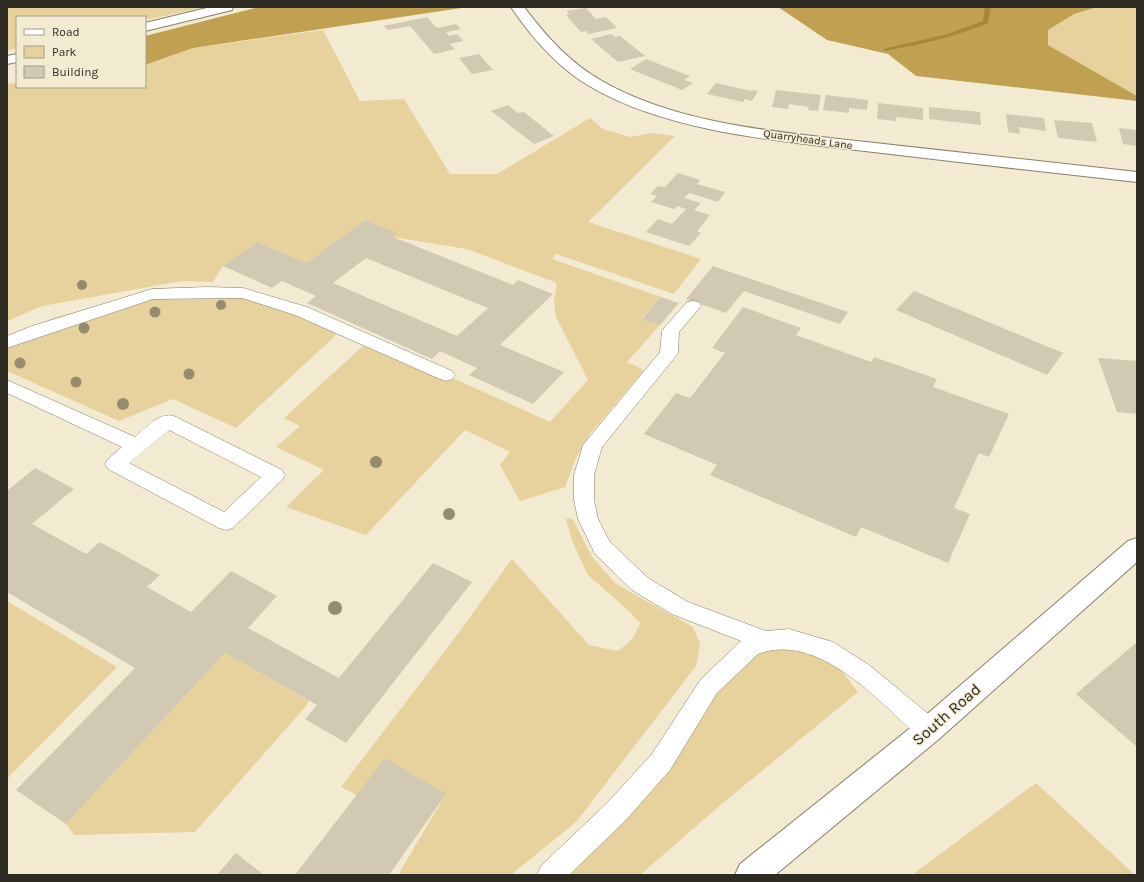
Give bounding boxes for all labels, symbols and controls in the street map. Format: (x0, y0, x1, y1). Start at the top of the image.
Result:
legend (16, 16, 146, 88)
text: Road (52, 25, 80, 39)
text: Park (52, 45, 77, 59)
text: Building (52, 65, 99, 79)
street label: Quarryheads Lane (763, 127, 854, 152)
street label: South Road (908, 680, 984, 749)

